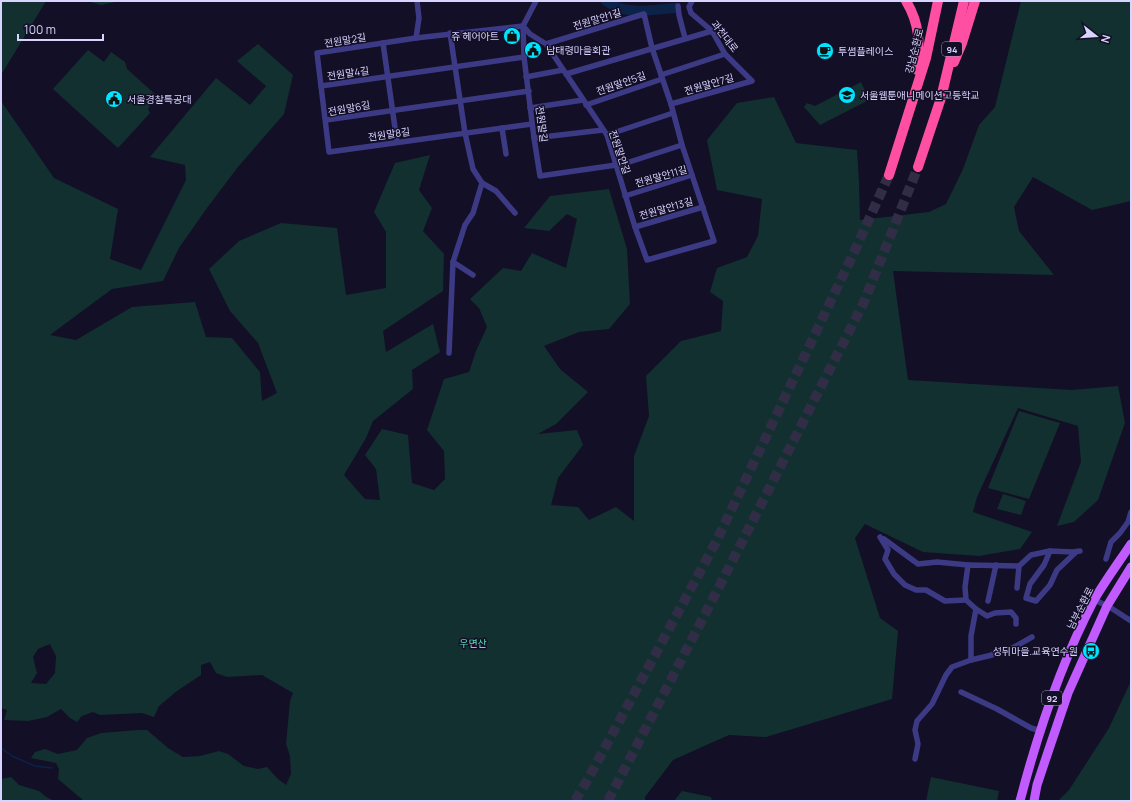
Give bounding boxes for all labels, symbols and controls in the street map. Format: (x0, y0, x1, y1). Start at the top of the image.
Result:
street label: 전원말안1길 (571, 5, 623, 33)
scale bar (18, 16, 103, 42)
north arrow (1076, 16, 1116, 56)
street label: 과천대로 (708, 17, 742, 55)
text: 100 m (24, 21, 56, 38)
shop icon: 쥬 헤어아트 (502, 26, 522, 46)
street label: 강남순환로 (902, 27, 926, 75)
place label: 쥬 헤어아트 (451, 29, 499, 43)
street label: 전원말2길 (323, 30, 367, 50)
text: N (1098, 33, 1114, 45)
public building icon: 남태령마을회관 (523, 40, 543, 60)
cafe icon: 투썸플레이스 (815, 41, 835, 61)
road number: 94 (942, 42, 962, 56)
place label: 남태령마을회관 (546, 43, 611, 57)
place label: 투썸플레이스 (838, 44, 893, 58)
street label: 전원말4길 (326, 63, 370, 83)
street label: 전원말안5길 (594, 68, 648, 98)
street label: 전원말안7길 (683, 70, 735, 98)
school or university icon: 서울웹툰애니메이션고등학교 (837, 85, 857, 105)
place label: 서울웹툰애니메이션고등학교 (860, 88, 980, 102)
public building icon: 서울경찰특공대 (104, 89, 124, 109)
place label: 서울경찰특공대 (127, 92, 191, 106)
street label: 전원말6길 (327, 97, 371, 119)
street label: 전원말길 (533, 105, 551, 143)
street label: 전원말8길 (367, 124, 411, 144)
street label: 전원말안길 (606, 128, 634, 176)
street label: 전원말안11길 (633, 162, 689, 190)
street label: 전원말안13길 (637, 194, 695, 222)
street label: 남부순환로 (1063, 584, 1097, 632)
park label: 우면산 (459, 636, 487, 650)
bus stop icon: 성뒤마을.교육연수원 (1081, 641, 1101, 661)
place label: 성뒤마을.교육연수원 (993, 644, 1078, 658)
road number: 92 (1042, 691, 1062, 705)

